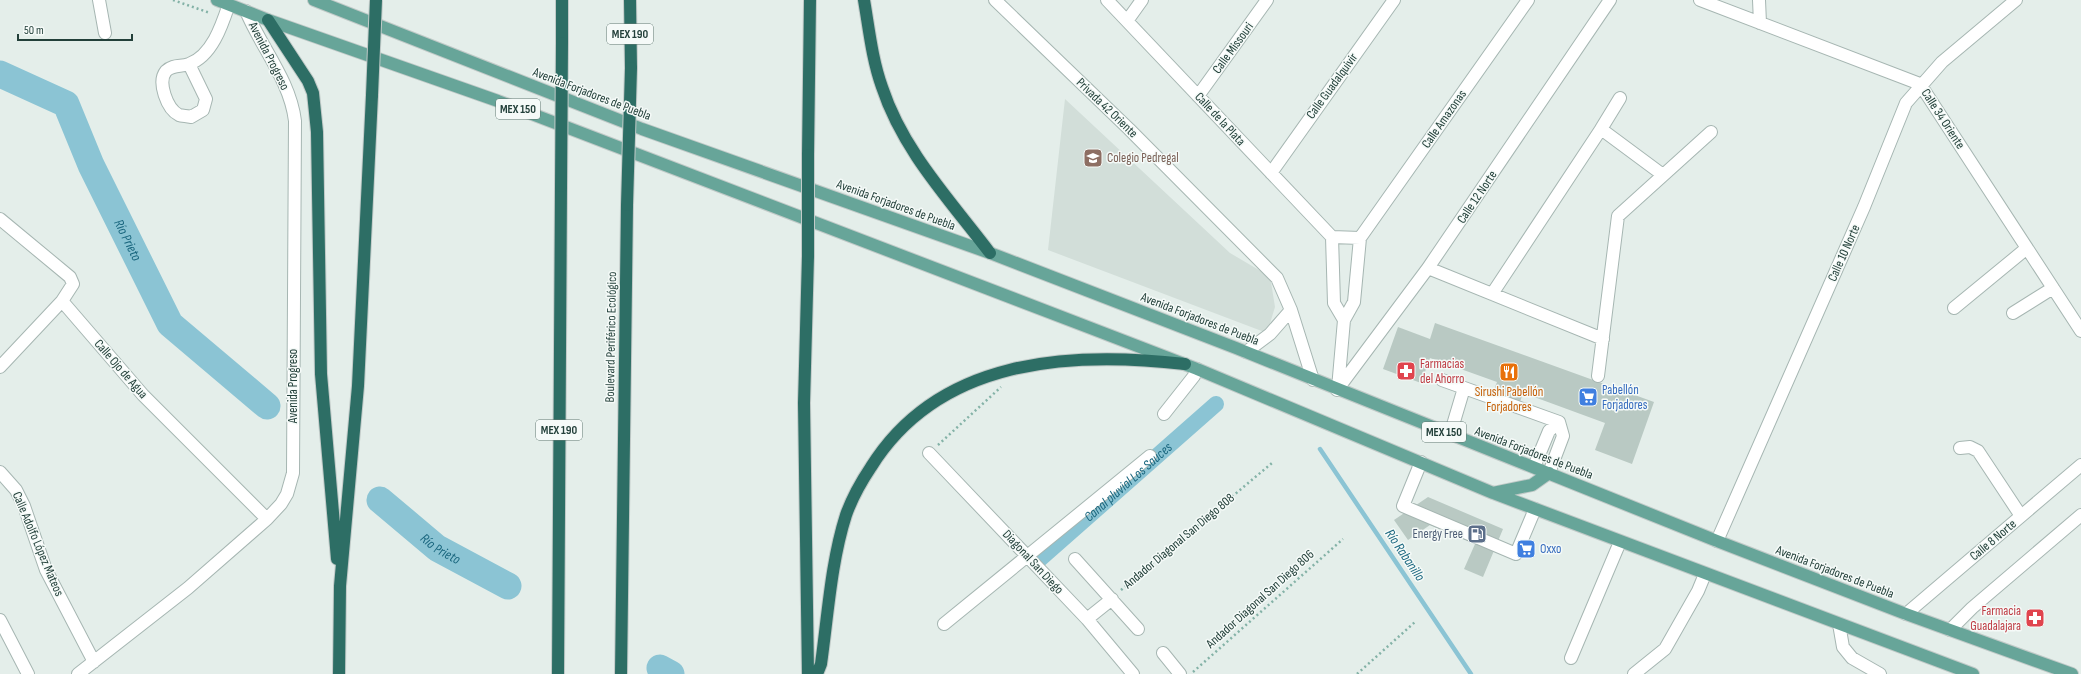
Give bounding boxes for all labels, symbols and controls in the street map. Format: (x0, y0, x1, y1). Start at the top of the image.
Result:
scale bar (18, 16, 132, 42)
street label: Avenida Progreso (245, 18, 293, 93)
street label: Calle Missouri (1209, 19, 1257, 77)
text: 50 m (24, 23, 44, 38)
road number: MEX 190 (607, 24, 653, 44)
street label: Calle Guadalquivir (1303, 50, 1361, 122)
street label: Avenida Forjadores de Puebla (530, 64, 653, 124)
street label: Privada 42 Oriente (1073, 75, 1141, 141)
street label: Calle Amazonas (1418, 86, 1470, 151)
street label: Calle 34 Oriente (1918, 86, 1968, 152)
street label: Calle de la Plata (1191, 89, 1249, 149)
road number: MEX 150 (496, 99, 540, 119)
school or university icon: Colegio Pedregal (1082, 147, 1104, 169)
place label: Colegio Pedregal (1107, 150, 1179, 166)
street label: Calle 12 Norte (1453, 168, 1501, 226)
street label: Avenida Forjadores de Puebla (833, 176, 958, 234)
water label: Río Prieto (111, 216, 146, 264)
street label: Calle 10 Norte (1824, 222, 1864, 284)
street label: Boulevard Periférico Ecológico (602, 271, 620, 403)
street label: Avenida Forjadores de Puebla (1138, 289, 1261, 349)
street label: Calle Ojo de Agua (91, 336, 151, 402)
street label: Avenida Progreso (285, 349, 301, 424)
place label: Farmacias del Ahorro (1420, 356, 1464, 387)
pharmacy icon: Farmacias del Ahorro (1395, 360, 1417, 382)
restaurant icon: Sirushi Pabellón Forjadores (1498, 361, 1520, 383)
place label: Pabellón Forjadores (1602, 382, 1648, 413)
place label: Sirushi Pabellón Forjadores (1475, 384, 1543, 415)
supermarket icon: Pabellón Forjadores (1577, 386, 1599, 408)
road number: MEX 190 (536, 420, 582, 440)
road number: MEX 150 (1422, 422, 1466, 442)
street label: Avenida Forjadores de Puebla (1472, 423, 1595, 483)
water label: Canal pluvial Los Sauces (1080, 438, 1175, 525)
street label: Calle Adolfo López Mateos (9, 489, 67, 599)
street label: Andador Diagonal San Diego 808 (1120, 490, 1238, 593)
street label: Calle 8 Norte (1966, 516, 2020, 564)
fuel station icon: Energy Free (1466, 523, 1488, 545)
street label: Diagonal San Diego (999, 526, 1067, 598)
water label: Río Rabanillo (1381, 526, 1429, 585)
place label: Energy Free (1413, 526, 1463, 542)
water label: Río Prieto (417, 529, 464, 568)
supermarket icon: Oxxo (1515, 538, 1537, 560)
place label: Oxxo (1540, 541, 1561, 557)
street label: Avenida Forjadores de Puebla (1773, 542, 1896, 602)
street label: Andador Diagonal San Diego 806 (1202, 546, 1318, 652)
place label: Farmacia Guadalajara (1970, 603, 2021, 634)
pharmacy icon: Farmacia Guadalajara (2024, 607, 2046, 629)

